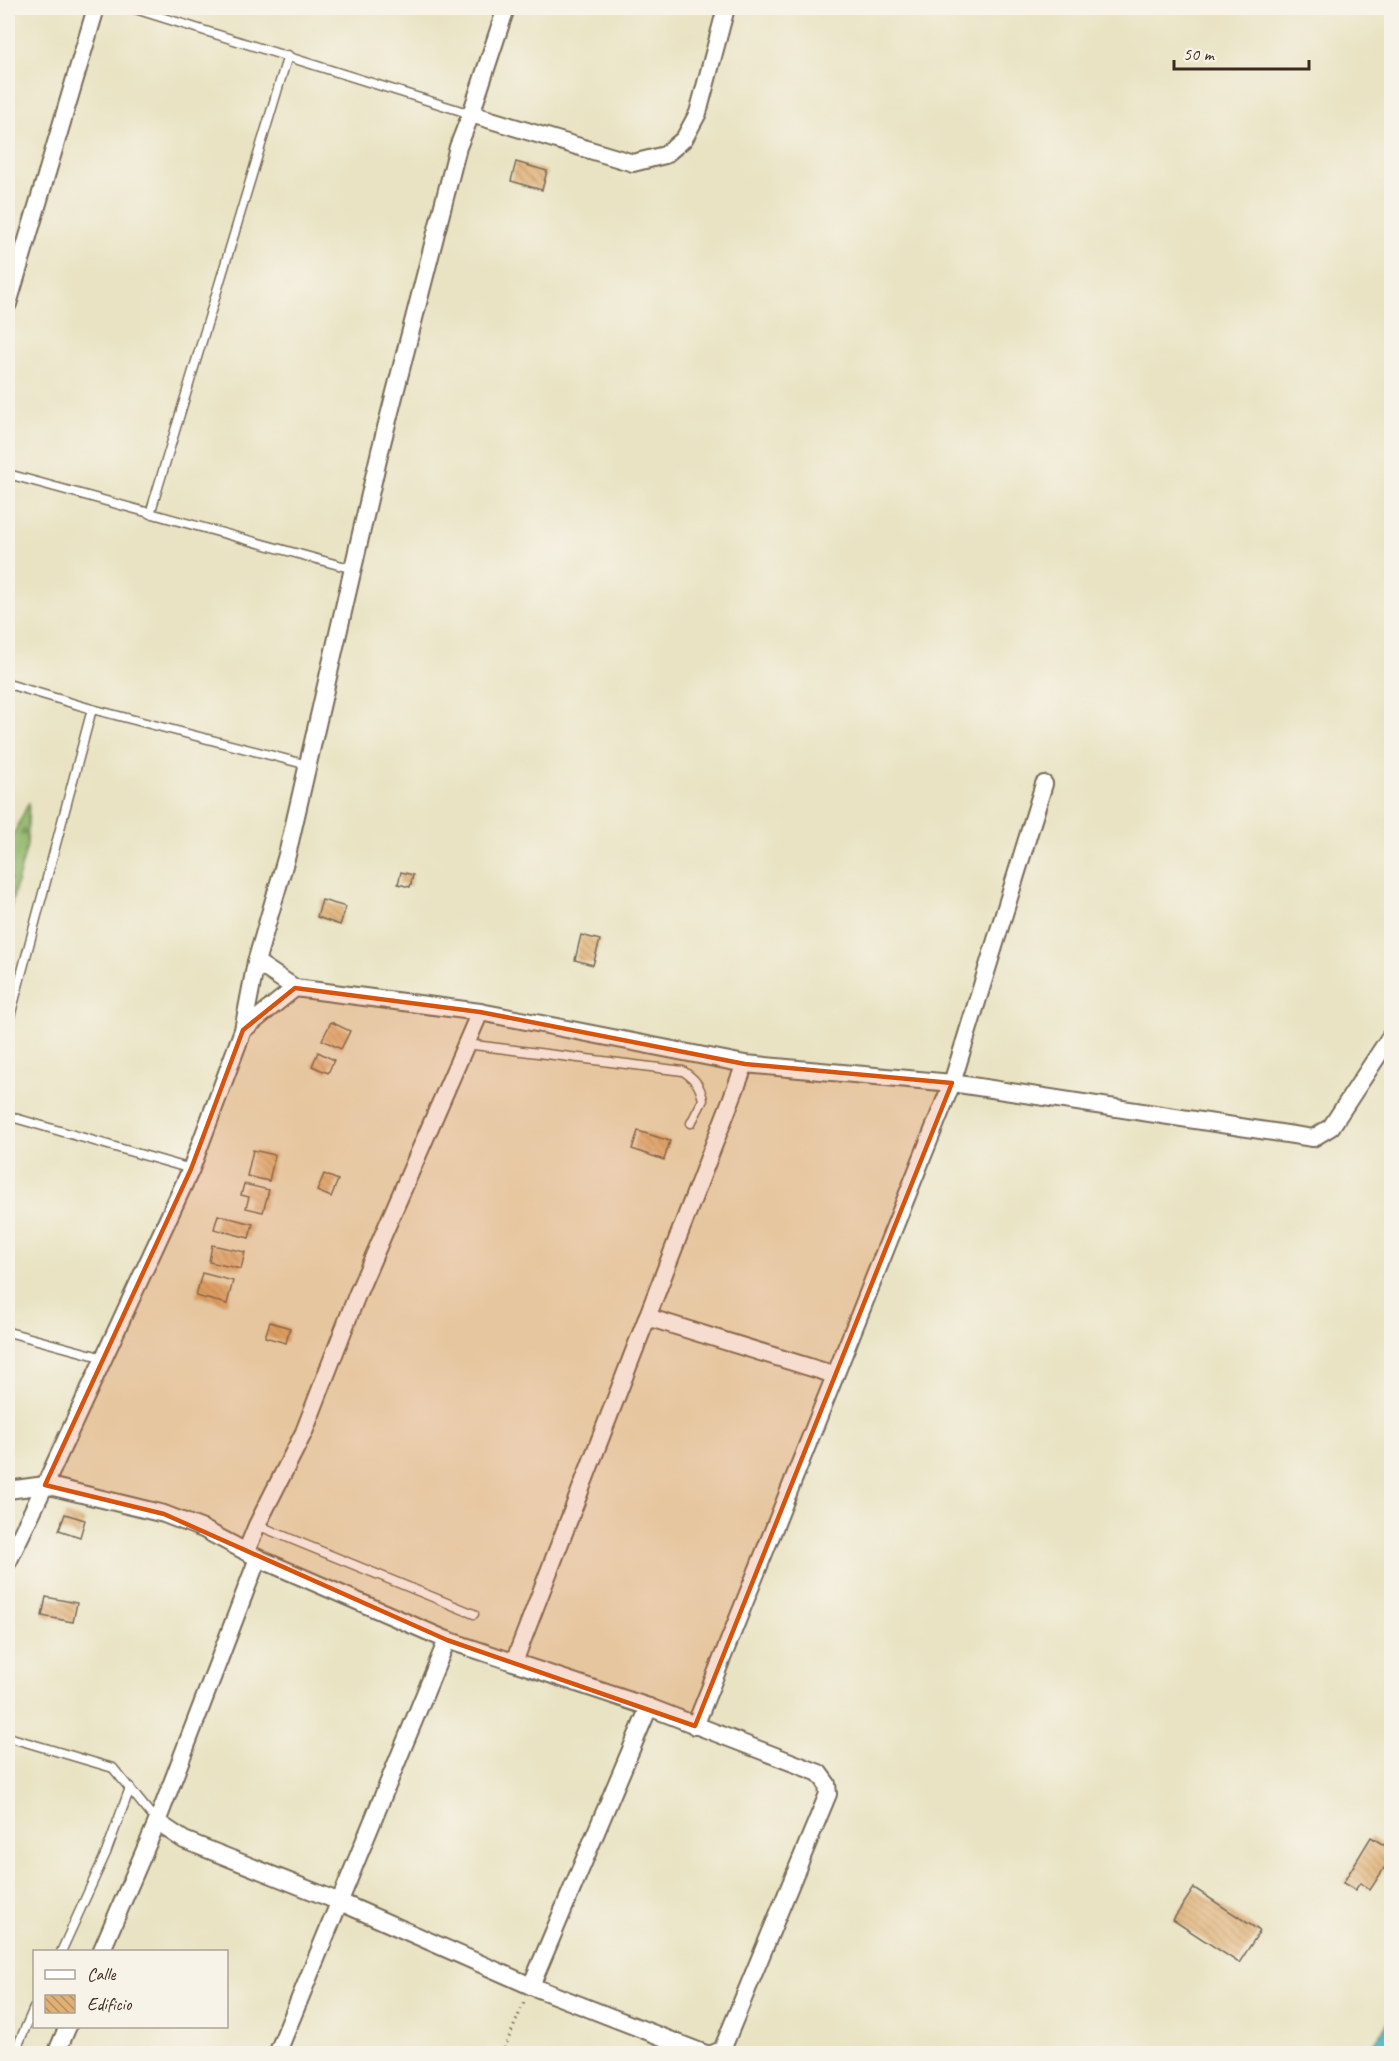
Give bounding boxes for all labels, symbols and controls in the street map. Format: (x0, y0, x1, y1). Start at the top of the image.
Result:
scale bar (1174, 33, 1309, 71)
text: 50 m (1183, 43, 1216, 65)
legend (33, 1950, 228, 2028)
text: Calle (87, 1963, 116, 1985)
text: Edificio (87, 1993, 133, 2015)

